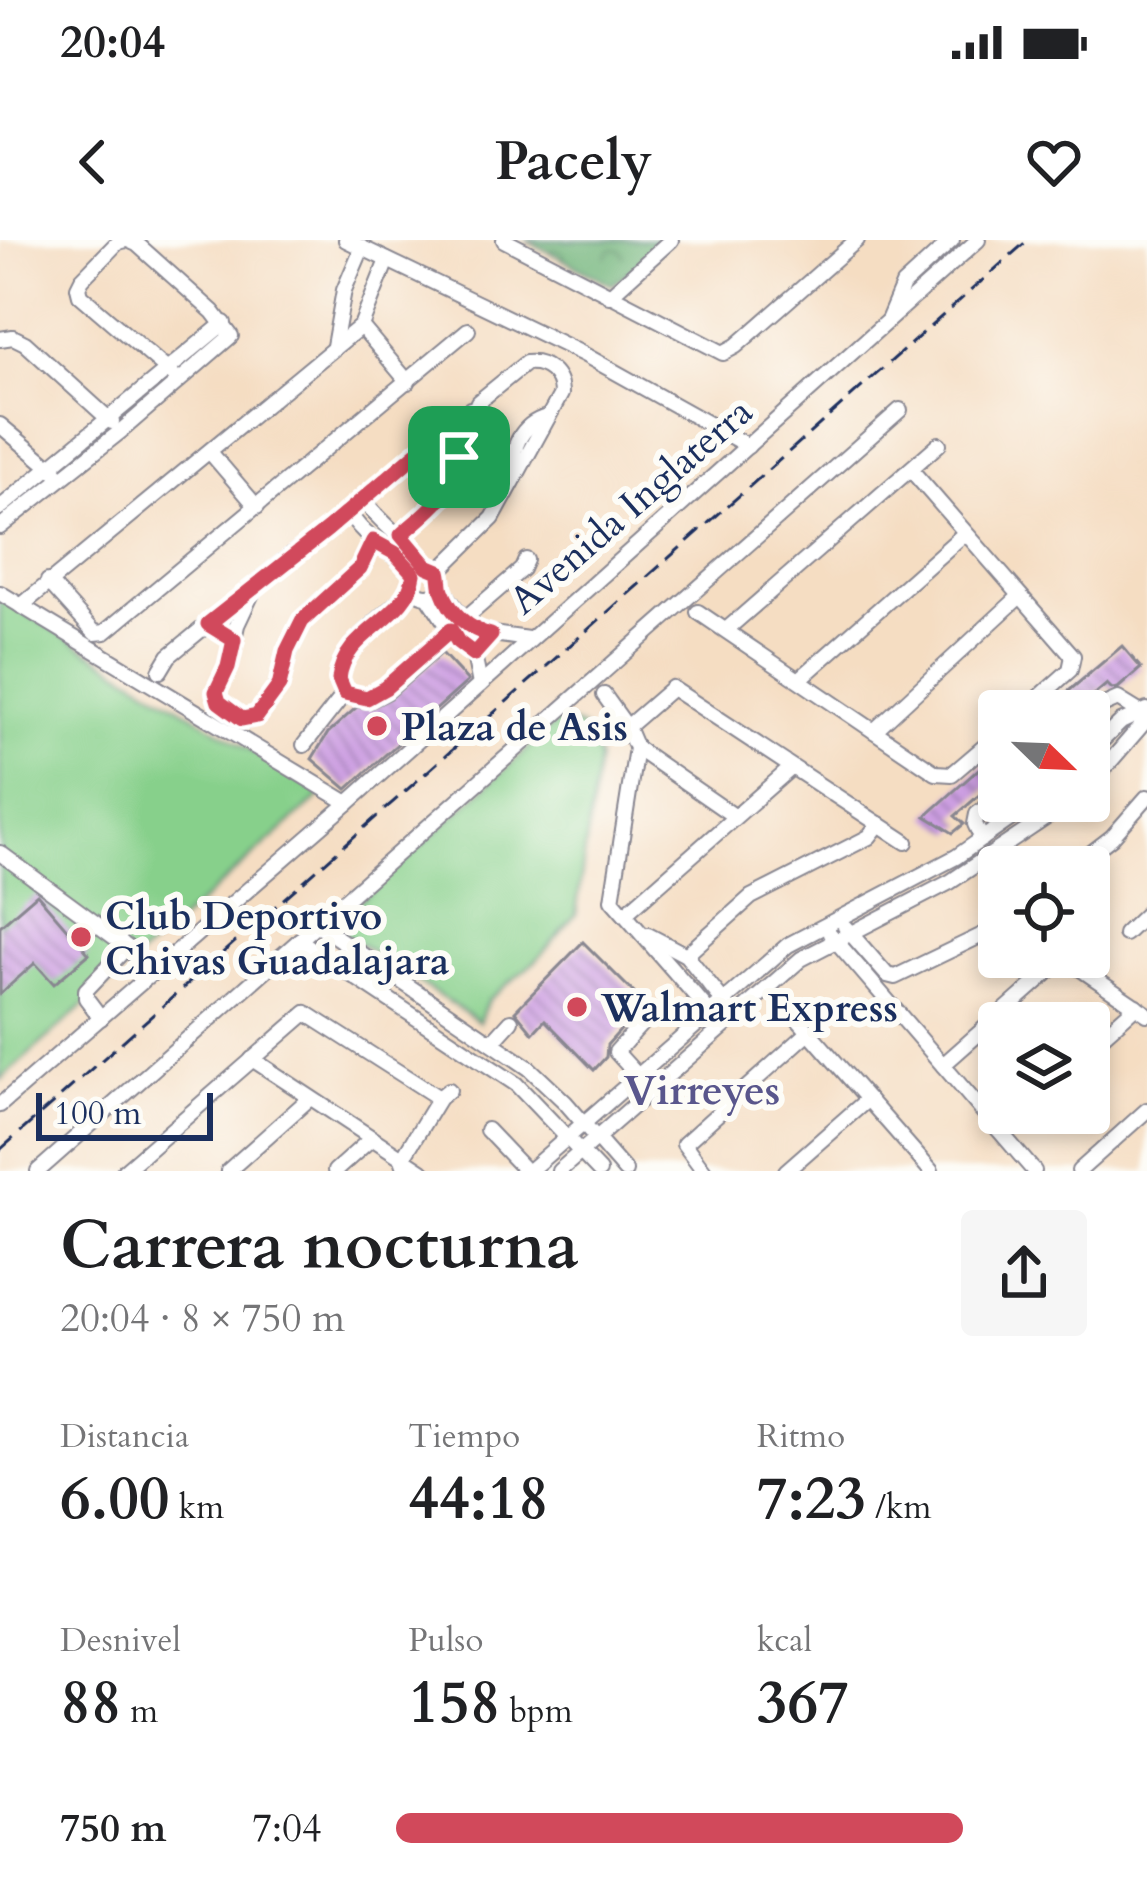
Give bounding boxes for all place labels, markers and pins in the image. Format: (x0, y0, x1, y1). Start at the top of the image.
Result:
pin (408, 406, 510, 508)
place label: Plaza de Asis (401, 701, 628, 754)
marker: Plaza de Asis (364, 713, 390, 739)
place label: Club Deportivo Chivas Guadalajara (105, 890, 450, 988)
marker: Club Deportivo Chivas Guadalajara (68, 924, 94, 950)
place label: Walmart Express (600, 982, 898, 1035)
marker: Walmart Express (564, 994, 590, 1020)

